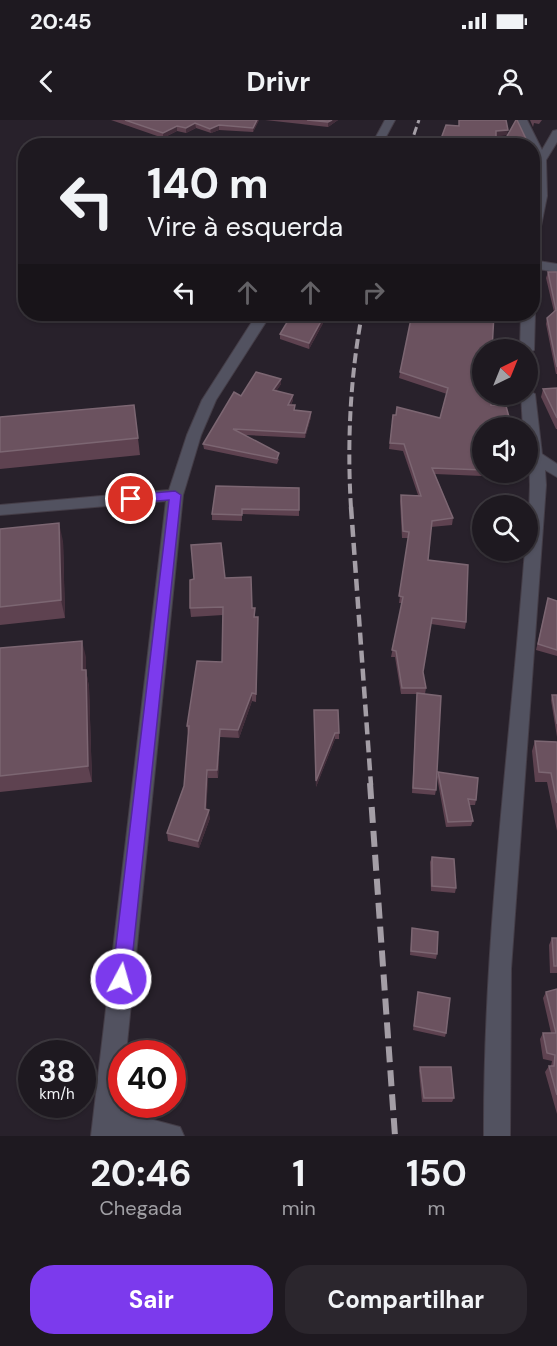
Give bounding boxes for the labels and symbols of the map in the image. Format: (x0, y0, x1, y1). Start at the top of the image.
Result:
north arrow (472, 339, 538, 405)
pin (105, 473, 156, 524)
position arrow (89, 947, 153, 1011)
speed limit sign: 40 (108, 1040, 186, 1118)

